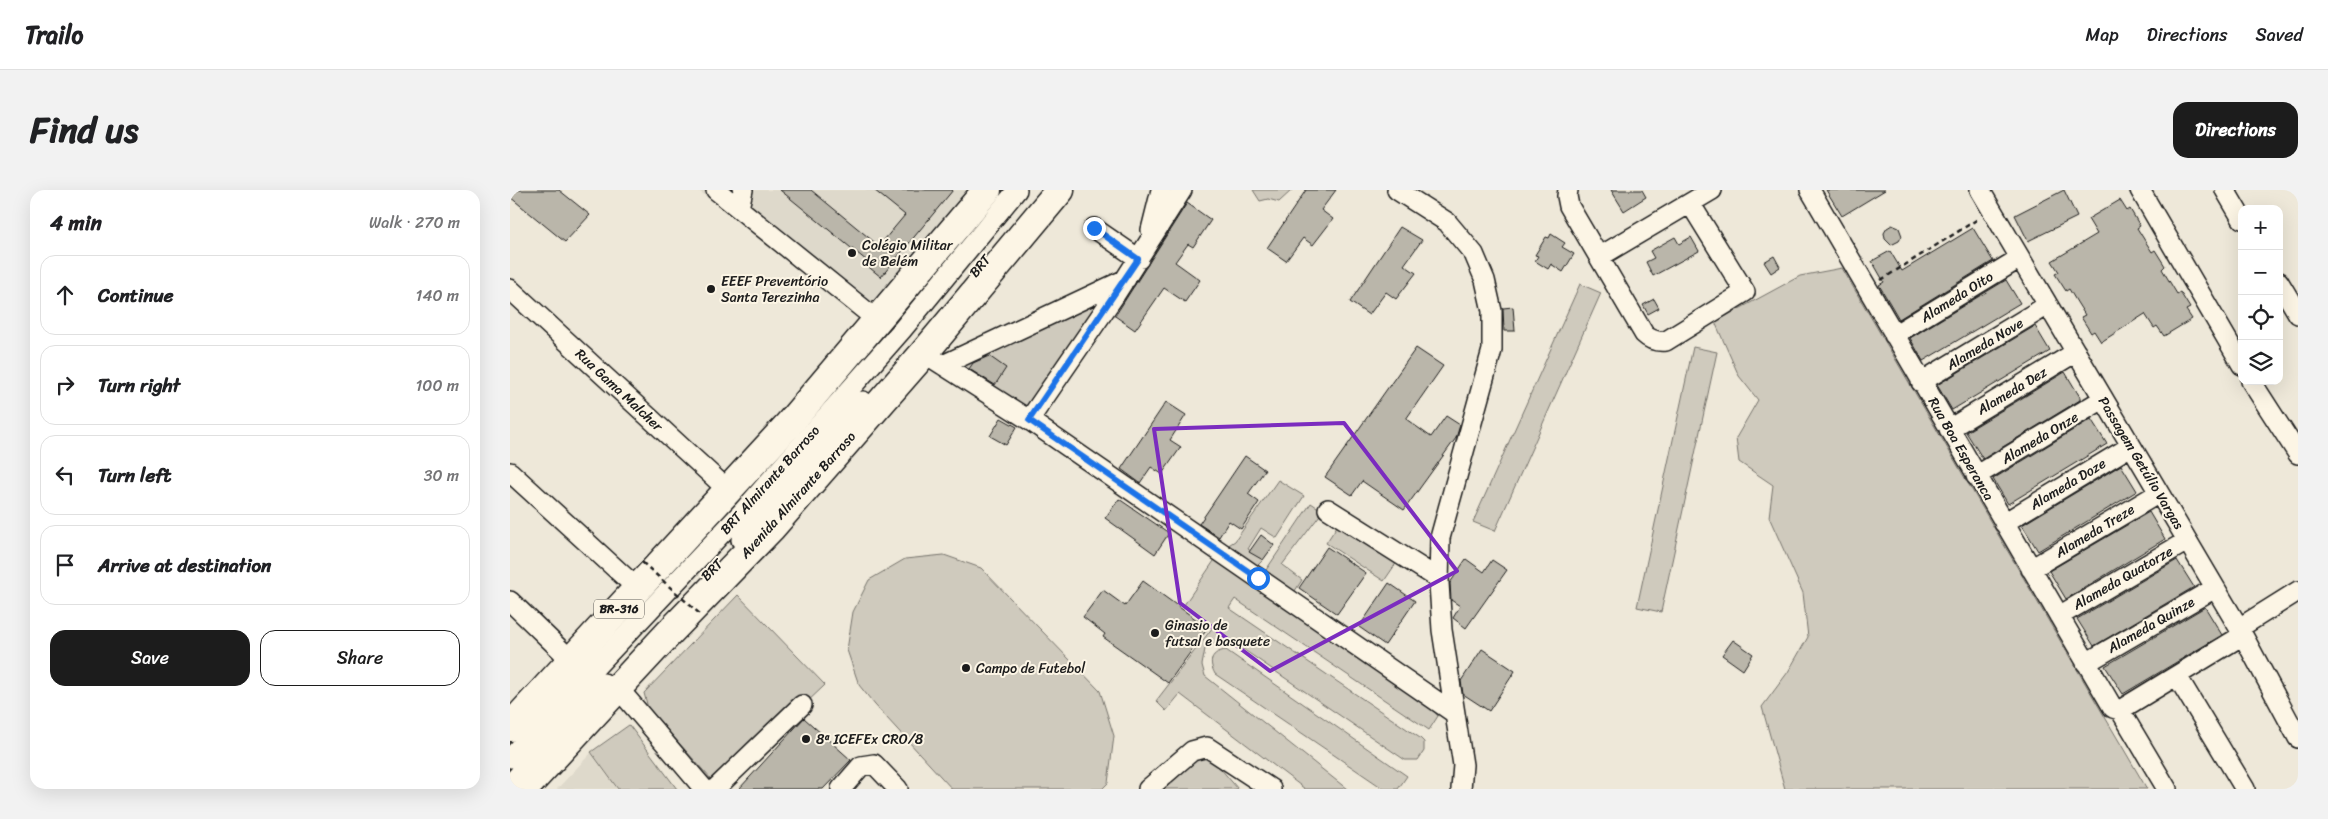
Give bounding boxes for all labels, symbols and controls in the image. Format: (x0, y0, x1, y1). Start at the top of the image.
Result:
text: Trailo (25, 14, 83, 56)
text: Map (2086, 19, 2119, 51)
text: Directions (2147, 19, 2228, 51)
text: Saved (2256, 19, 2303, 51)
text: Find us (30, 99, 138, 161)
button: Directions (2173, 102, 2298, 158)
text: 4 min (50, 204, 102, 242)
map controls (2238, 205, 2283, 385)
button: + (2238, 205, 2283, 250)
text: Walk · 270 m (369, 208, 460, 237)
route end (1083, 217, 1106, 240)
place label: Colégio Militar de Belém (862, 233, 954, 274)
marker: Colégio Militar de Belém (846, 247, 858, 259)
street label: BRT (963, 248, 998, 283)
button: − (2238, 250, 2283, 295)
street label: Alameda Oito (1915, 265, 1999, 330)
place label: EEEF Preventório Santa Terezinha (721, 269, 828, 310)
text: Continue (98, 279, 174, 312)
icon: ahead (51, 281, 79, 309)
text: 140 m (416, 281, 459, 310)
marker: EEEF Preventório Santa Terezinha (705, 283, 717, 295)
button: locate (2238, 295, 2283, 340)
street label: Alameda Nove (1941, 311, 2029, 378)
button: layers (2238, 340, 2283, 385)
street label: Rua Gama Malcher (569, 342, 670, 439)
street label: Alameda Dez (1971, 360, 2052, 422)
text: Turn right (98, 369, 180, 402)
icon: right (51, 371, 79, 399)
text: 100 m (415, 371, 459, 400)
street label: Rua Boa Esperanca (1921, 392, 2001, 506)
street label: Passagem Getúlio Vargas (2091, 392, 2191, 535)
street label: Alameda Onze (1996, 405, 2084, 472)
street label: BRT Almirante Barroso (714, 419, 826, 541)
street label: Avenida Almirante Barroso (733, 425, 862, 565)
street label: Alameda Doze (2024, 451, 2111, 517)
text: Turn left (98, 459, 171, 492)
icon: left (51, 461, 79, 489)
text: 30 m (424, 461, 459, 490)
street label: Alameda Treze (2049, 497, 2140, 565)
street label: Alameda Quatorze (2067, 539, 2178, 617)
text: Arrive at destination (98, 549, 271, 582)
icon: arrive (51, 551, 79, 579)
street label: BRT (695, 552, 730, 587)
route start (1247, 567, 1270, 590)
street label: Alameda Quinze (2102, 590, 2200, 661)
road number: BR-316 (594, 599, 644, 618)
place label: Ginasio de futsal e basquete (1165, 613, 1270, 654)
marker: Ginasio de futsal e basquete (1149, 627, 1161, 639)
button: Save (50, 630, 250, 686)
button: Share (260, 630, 460, 686)
place label: Campo de Futebol (976, 656, 1086, 681)
marker: Campo de Futebol (960, 662, 972, 674)
place label: 8ª ICEFEx CRO/8 (816, 727, 924, 752)
marker: 8ª ICEFEx CRO/8 (800, 733, 812, 745)

